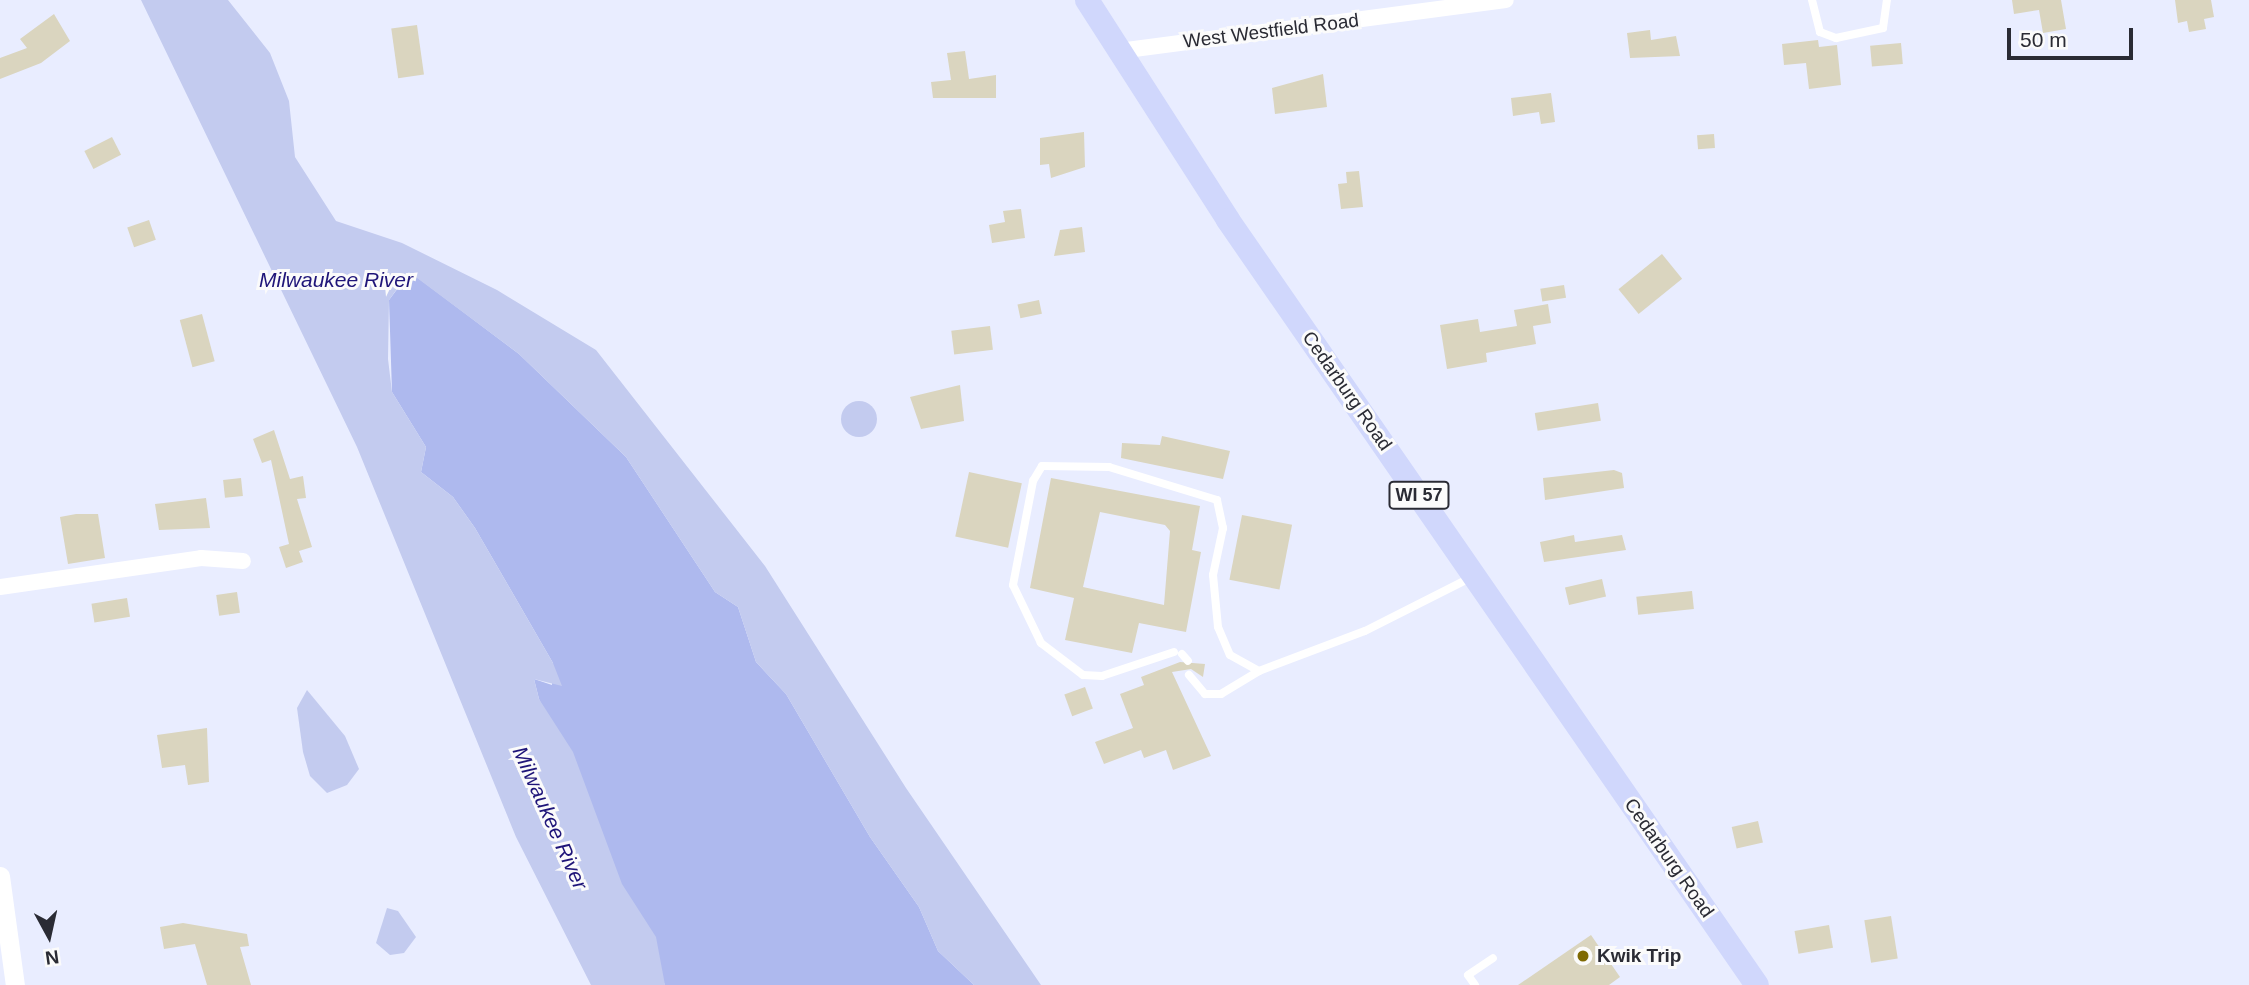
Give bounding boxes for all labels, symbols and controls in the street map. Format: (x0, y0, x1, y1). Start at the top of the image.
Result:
street label: West Westfield Road (1182, 9, 1360, 53)
scale bar (2011, 14, 2137, 58)
text: 50 m (2020, 28, 2067, 51)
water label: Milwaukee River (259, 267, 413, 293)
street label: Cedarburg Road (1297, 327, 1397, 455)
road number: WI 57 (1388, 480, 1450, 509)
water label: Milwaukee River (507, 743, 593, 893)
street label: Cedarburg Road (1619, 794, 1719, 922)
north arrow (14, 901, 84, 971)
place label: Kwik Trip (1597, 945, 1681, 967)
text: N (44, 946, 60, 969)
marker: Kwik Trip (1575, 948, 1591, 964)

